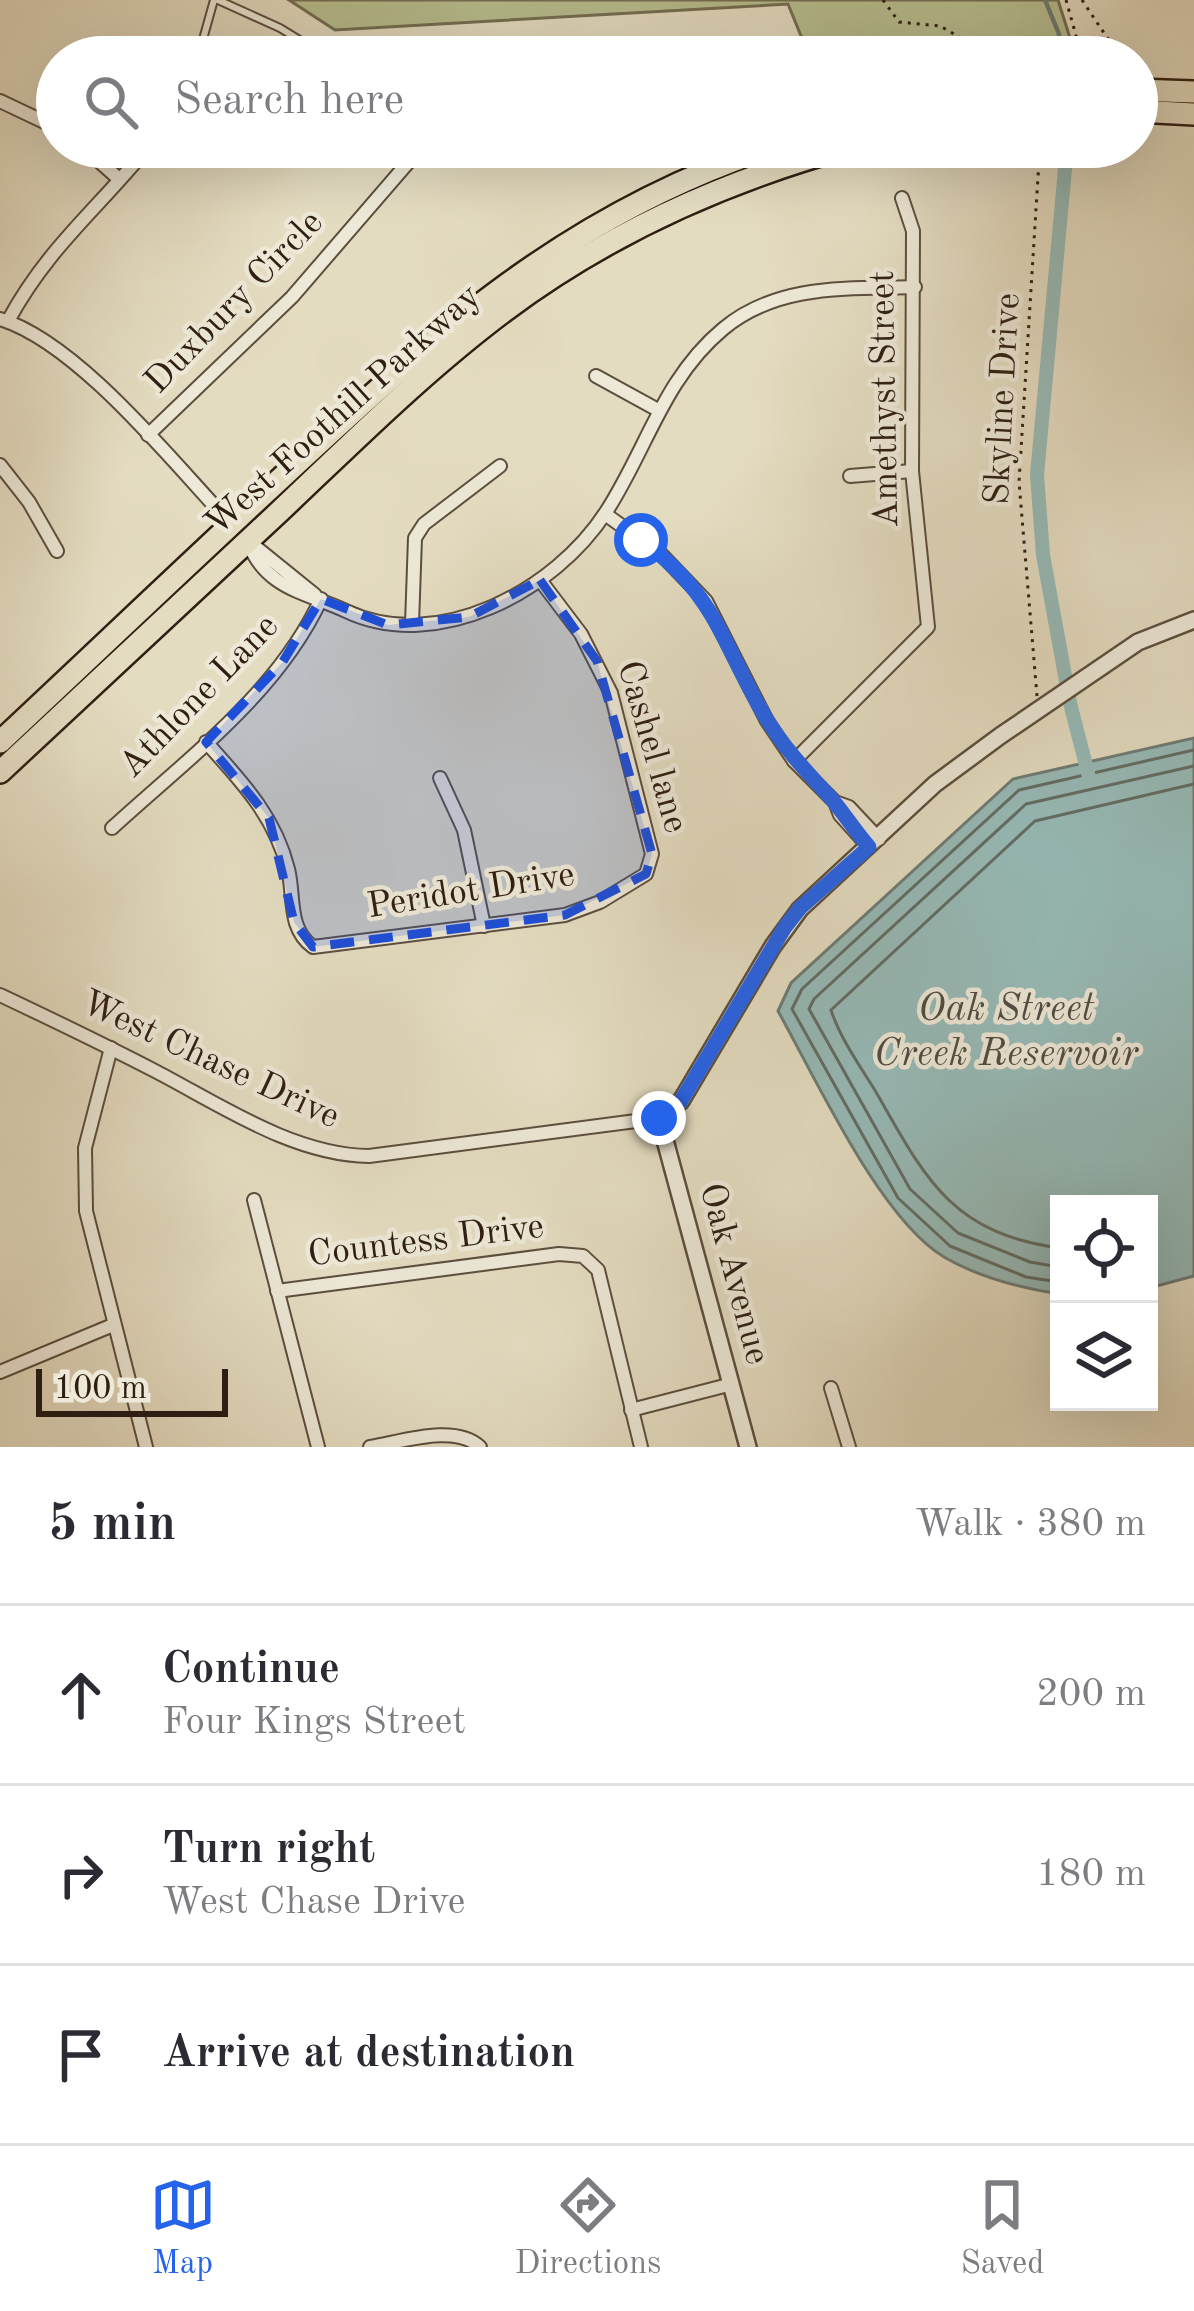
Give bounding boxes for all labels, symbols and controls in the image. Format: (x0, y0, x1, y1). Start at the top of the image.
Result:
search box (36, 36, 1158, 168)
icon: search (78, 69, 144, 135)
text: Search here (174, 79, 404, 124)
street label: Duxbury Circle (139, 205, 331, 401)
street label: Amethyst Street (866, 270, 906, 528)
street label: West Foothill Parkway (200, 279, 488, 543)
street label: Skyline Drive (980, 292, 1028, 506)
route start (614, 513, 668, 567)
street label: Athlone Lane (114, 609, 286, 785)
street label: Cashel lane (609, 657, 693, 837)
street label: Peridot Drive (365, 858, 577, 926)
street label: West Chase Drive (75, 986, 345, 1136)
water label: Oak Street Creek Reservoir (874, 990, 1139, 1074)
route end (632, 1091, 686, 1145)
street label: Oak Avenue (692, 1179, 774, 1369)
map controls (1050, 1195, 1158, 1411)
button: locate (1050, 1195, 1158, 1303)
street label: Countess Drive (306, 1210, 546, 1274)
button: layers (1050, 1303, 1158, 1411)
scale bar (36, 1363, 228, 1416)
text: 100 m (54, 1373, 147, 1406)
text: 5 min (48, 1500, 176, 1551)
text: Walk · 380 m (915, 1505, 1146, 1544)
text: Continue (162, 1648, 340, 1693)
icon: ahead (48, 1662, 114, 1728)
text: 200 m (1036, 1675, 1146, 1714)
text: Four Kings Street (162, 1703, 466, 1742)
text: Turn right (162, 1828, 375, 1873)
icon: right (48, 1842, 114, 1908)
text: 180 m (1036, 1855, 1146, 1894)
text: West Chase Drive (162, 1883, 465, 1922)
icon: arrive (48, 2022, 114, 2088)
text: Arrive at destination (162, 2032, 575, 2077)
tab: Map (150, 2172, 216, 2285)
tab: Directions (515, 2172, 661, 2285)
tab: Saved (960, 2172, 1044, 2285)

